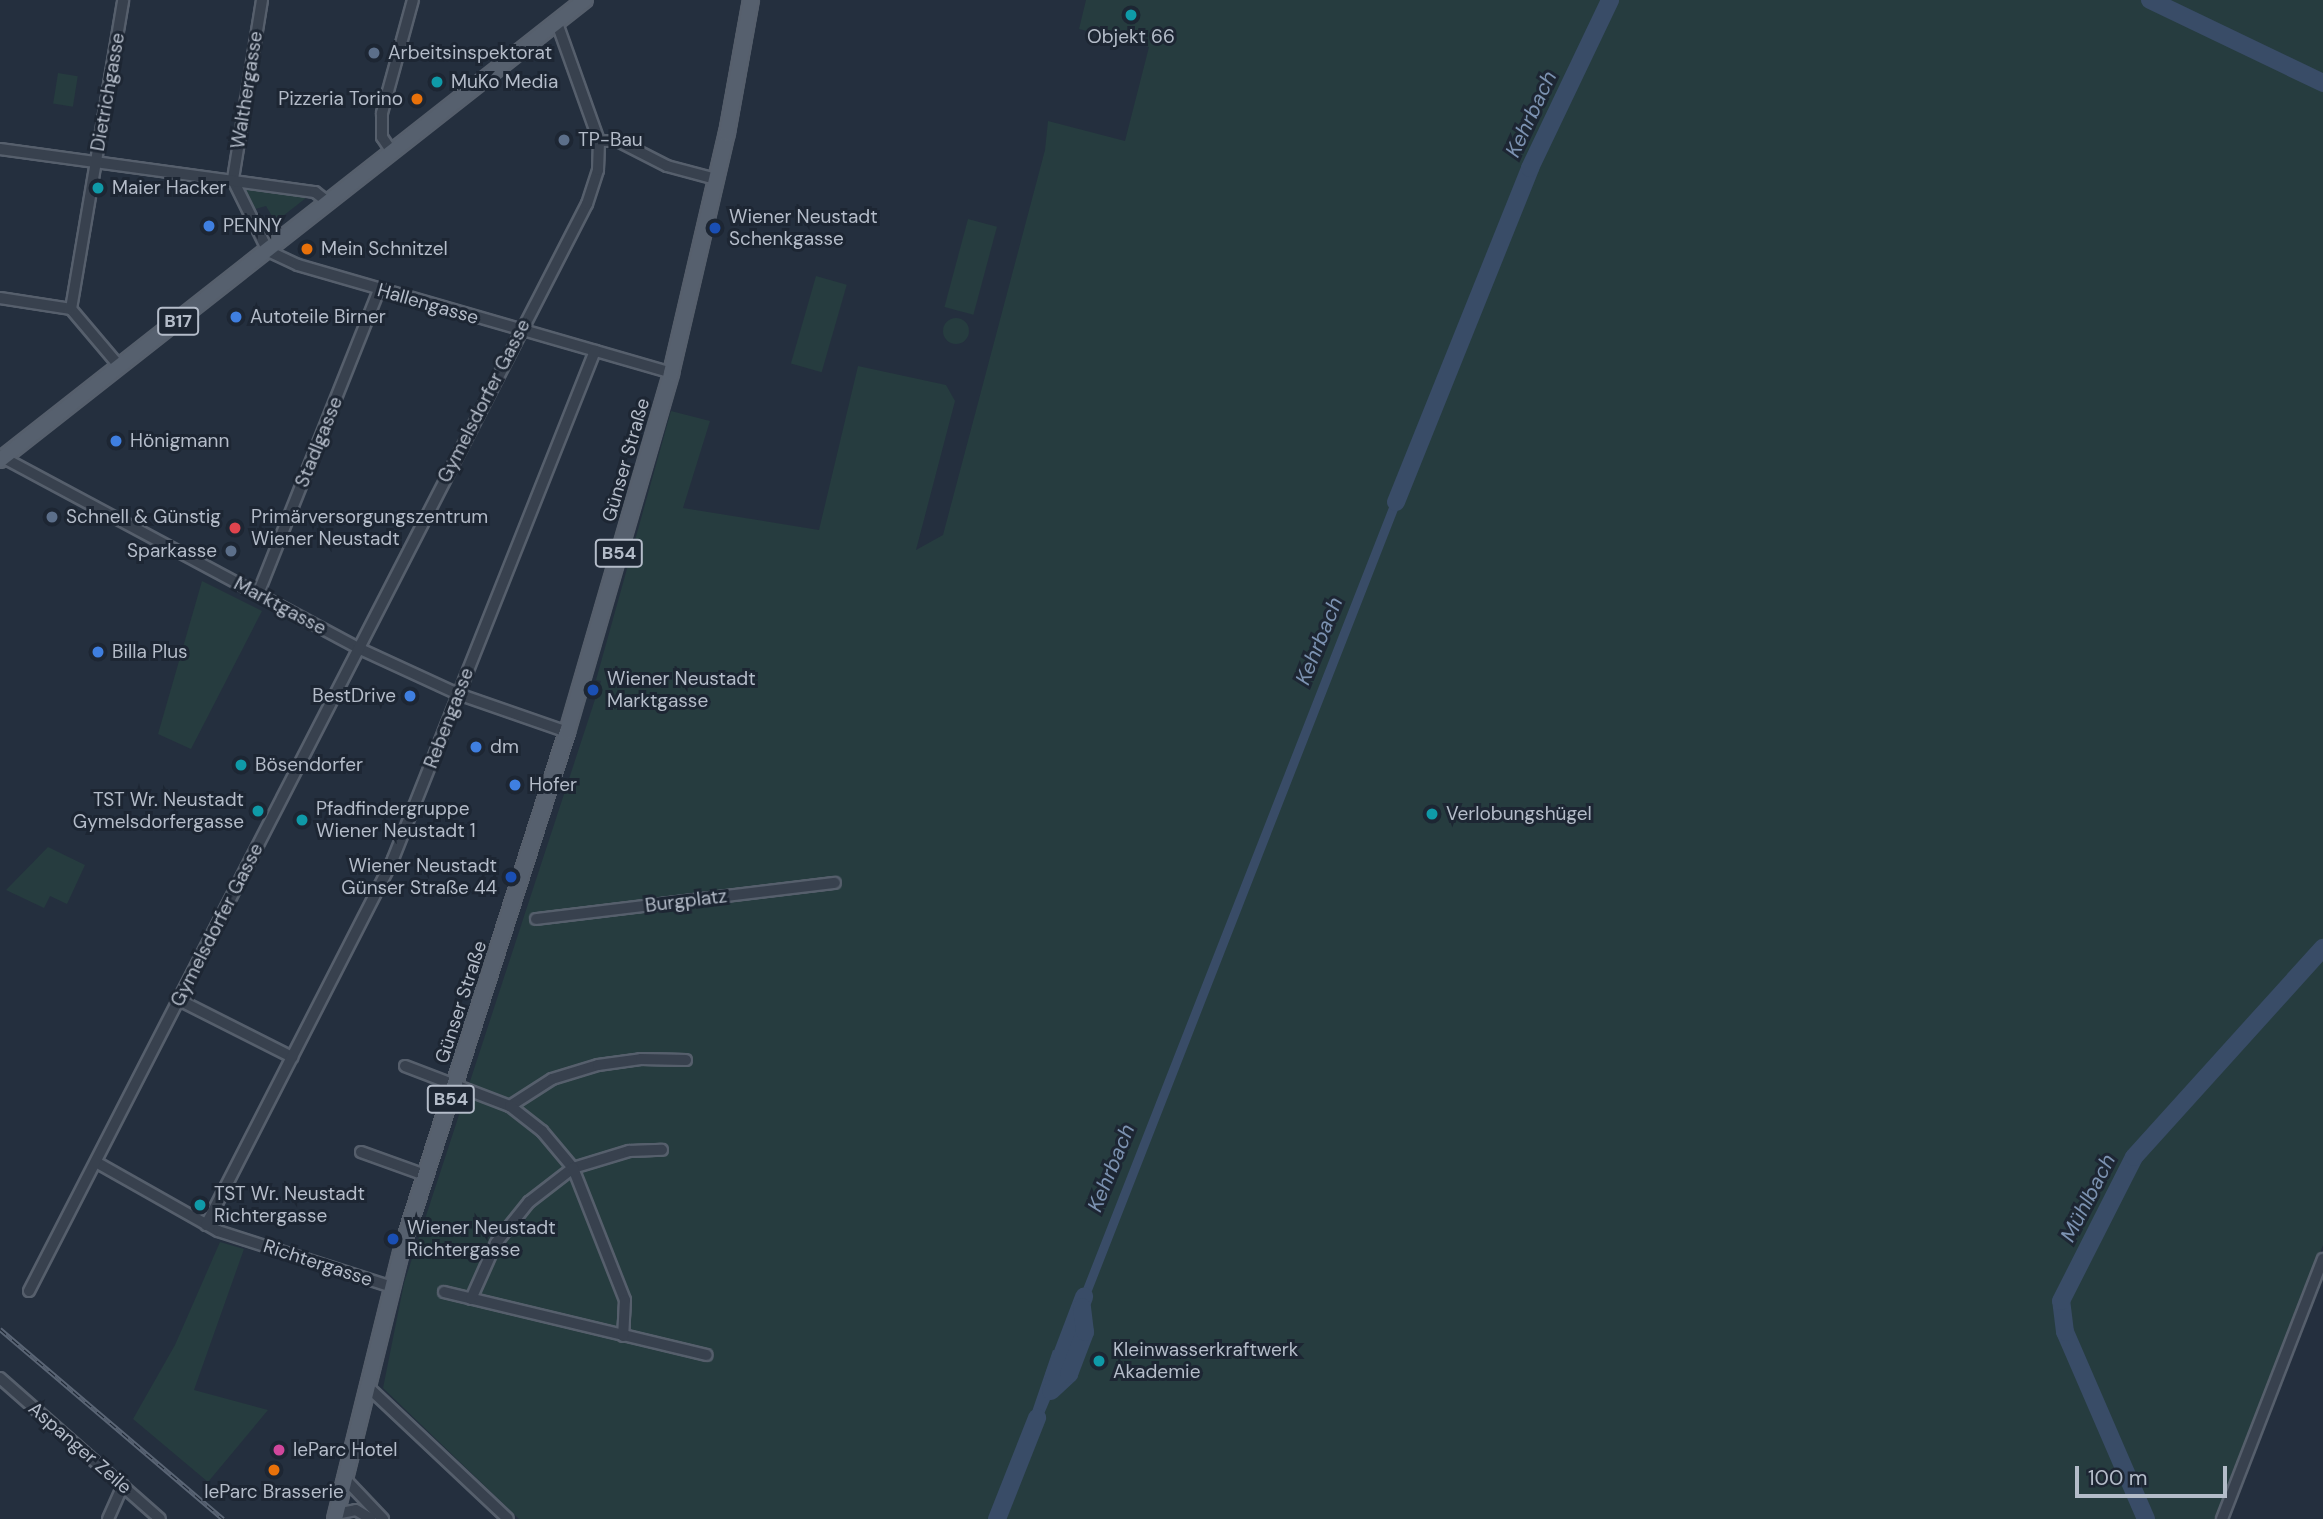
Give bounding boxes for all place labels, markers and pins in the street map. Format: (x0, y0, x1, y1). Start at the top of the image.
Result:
marker: Objekt 66 (1123, 7, 1139, 23)
place label: Objekt 66 (1087, 26, 1175, 48)
place label: Arbeitsinspektorat (388, 42, 552, 64)
marker: Arbeitsinspektorat (366, 45, 382, 61)
place label: MuKo Media (451, 71, 558, 93)
marker: MuKo Media (429, 74, 445, 90)
place label: Pizzeria Torino (278, 88, 403, 110)
marker: Pizzeria Torino (409, 91, 425, 107)
place label: TP-Bau (578, 129, 643, 151)
marker: TP-Bau (556, 132, 572, 148)
place label: Maier Hacker (112, 177, 227, 199)
marker: Maier Hacker (90, 180, 106, 196)
place label: Wiener Neustadt Schenkgasse (729, 206, 878, 250)
place label: PENNY (223, 215, 282, 237)
marker: PENNY (201, 218, 217, 234)
marker: Wiener Neustadt Schenkgasse (707, 220, 723, 236)
place label: Mein Schnitzel (321, 238, 448, 260)
marker: Mein Schnitzel (299, 241, 315, 257)
place label: Autoteile Birner (250, 306, 386, 328)
marker: Autoteile Birner (228, 309, 244, 325)
place label: Hönigmann (130, 430, 229, 452)
marker: Hönigmann (108, 433, 124, 449)
place label: Schnell & Günstig (66, 506, 221, 528)
place label: Primärversorgungszentrum Wiener Neustadt (251, 506, 488, 550)
marker: Schnell & Günstig (44, 509, 60, 525)
marker: Primärversorgungszentrum Wiener Neustadt (225, 518, 245, 538)
place label: Sparkasse (127, 540, 217, 562)
marker: Sparkasse (223, 543, 239, 559)
place label: Billa Plus (112, 641, 188, 663)
marker: Billa Plus (90, 644, 106, 660)
place label: Wiener Neustadt Marktgasse (607, 668, 756, 712)
marker: Wiener Neustadt Marktgasse (585, 682, 601, 698)
place label: BestDrive (312, 685, 396, 707)
marker: BestDrive (402, 688, 418, 704)
place label: dm (490, 736, 519, 758)
marker: dm (468, 739, 484, 755)
place label: Bösendorfer (255, 754, 363, 776)
marker: Bösendorfer (233, 757, 249, 773)
place label: Hofer (529, 774, 577, 796)
marker: Hofer (507, 777, 523, 793)
place label: TST Wr. Neustadt Gymelsdorfergasse (73, 789, 244, 833)
place label: Pfadfindergruppe Wiener Neustadt 1 (316, 798, 476, 842)
marker: TST Wr. Neustadt Gymelsdorfergasse (250, 803, 266, 819)
place label: Verlobungshügel (1446, 803, 1592, 825)
marker: Verlobungshügel (1424, 806, 1440, 822)
marker: Pfadfindergruppe Wiener Neustadt 1 (294, 812, 310, 828)
place label: Wiener Neustadt Günser Straße 44 (341, 855, 497, 899)
marker: Wiener Neustadt Günser Straße 44 (503, 869, 519, 885)
place label: TST Wr. Neustadt Richtergasse (214, 1183, 365, 1227)
marker: TST Wr. Neustadt Richtergasse (192, 1197, 208, 1213)
place label: Wiener Neustadt Richtergasse (407, 1217, 556, 1261)
marker: Wiener Neustadt Richtergasse (385, 1231, 401, 1247)
place label: Kleinwasserkraftwerk Akademie (1113, 1339, 1298, 1383)
marker: Kleinwasserkraftwerk Akademie (1091, 1353, 1107, 1369)
place label: leParc Hotel (293, 1439, 398, 1461)
marker: leParc Hotel (271, 1442, 287, 1458)
marker: leParc Brasserie (266, 1462, 282, 1478)
place label: leParc Brasserie (204, 1481, 344, 1503)

